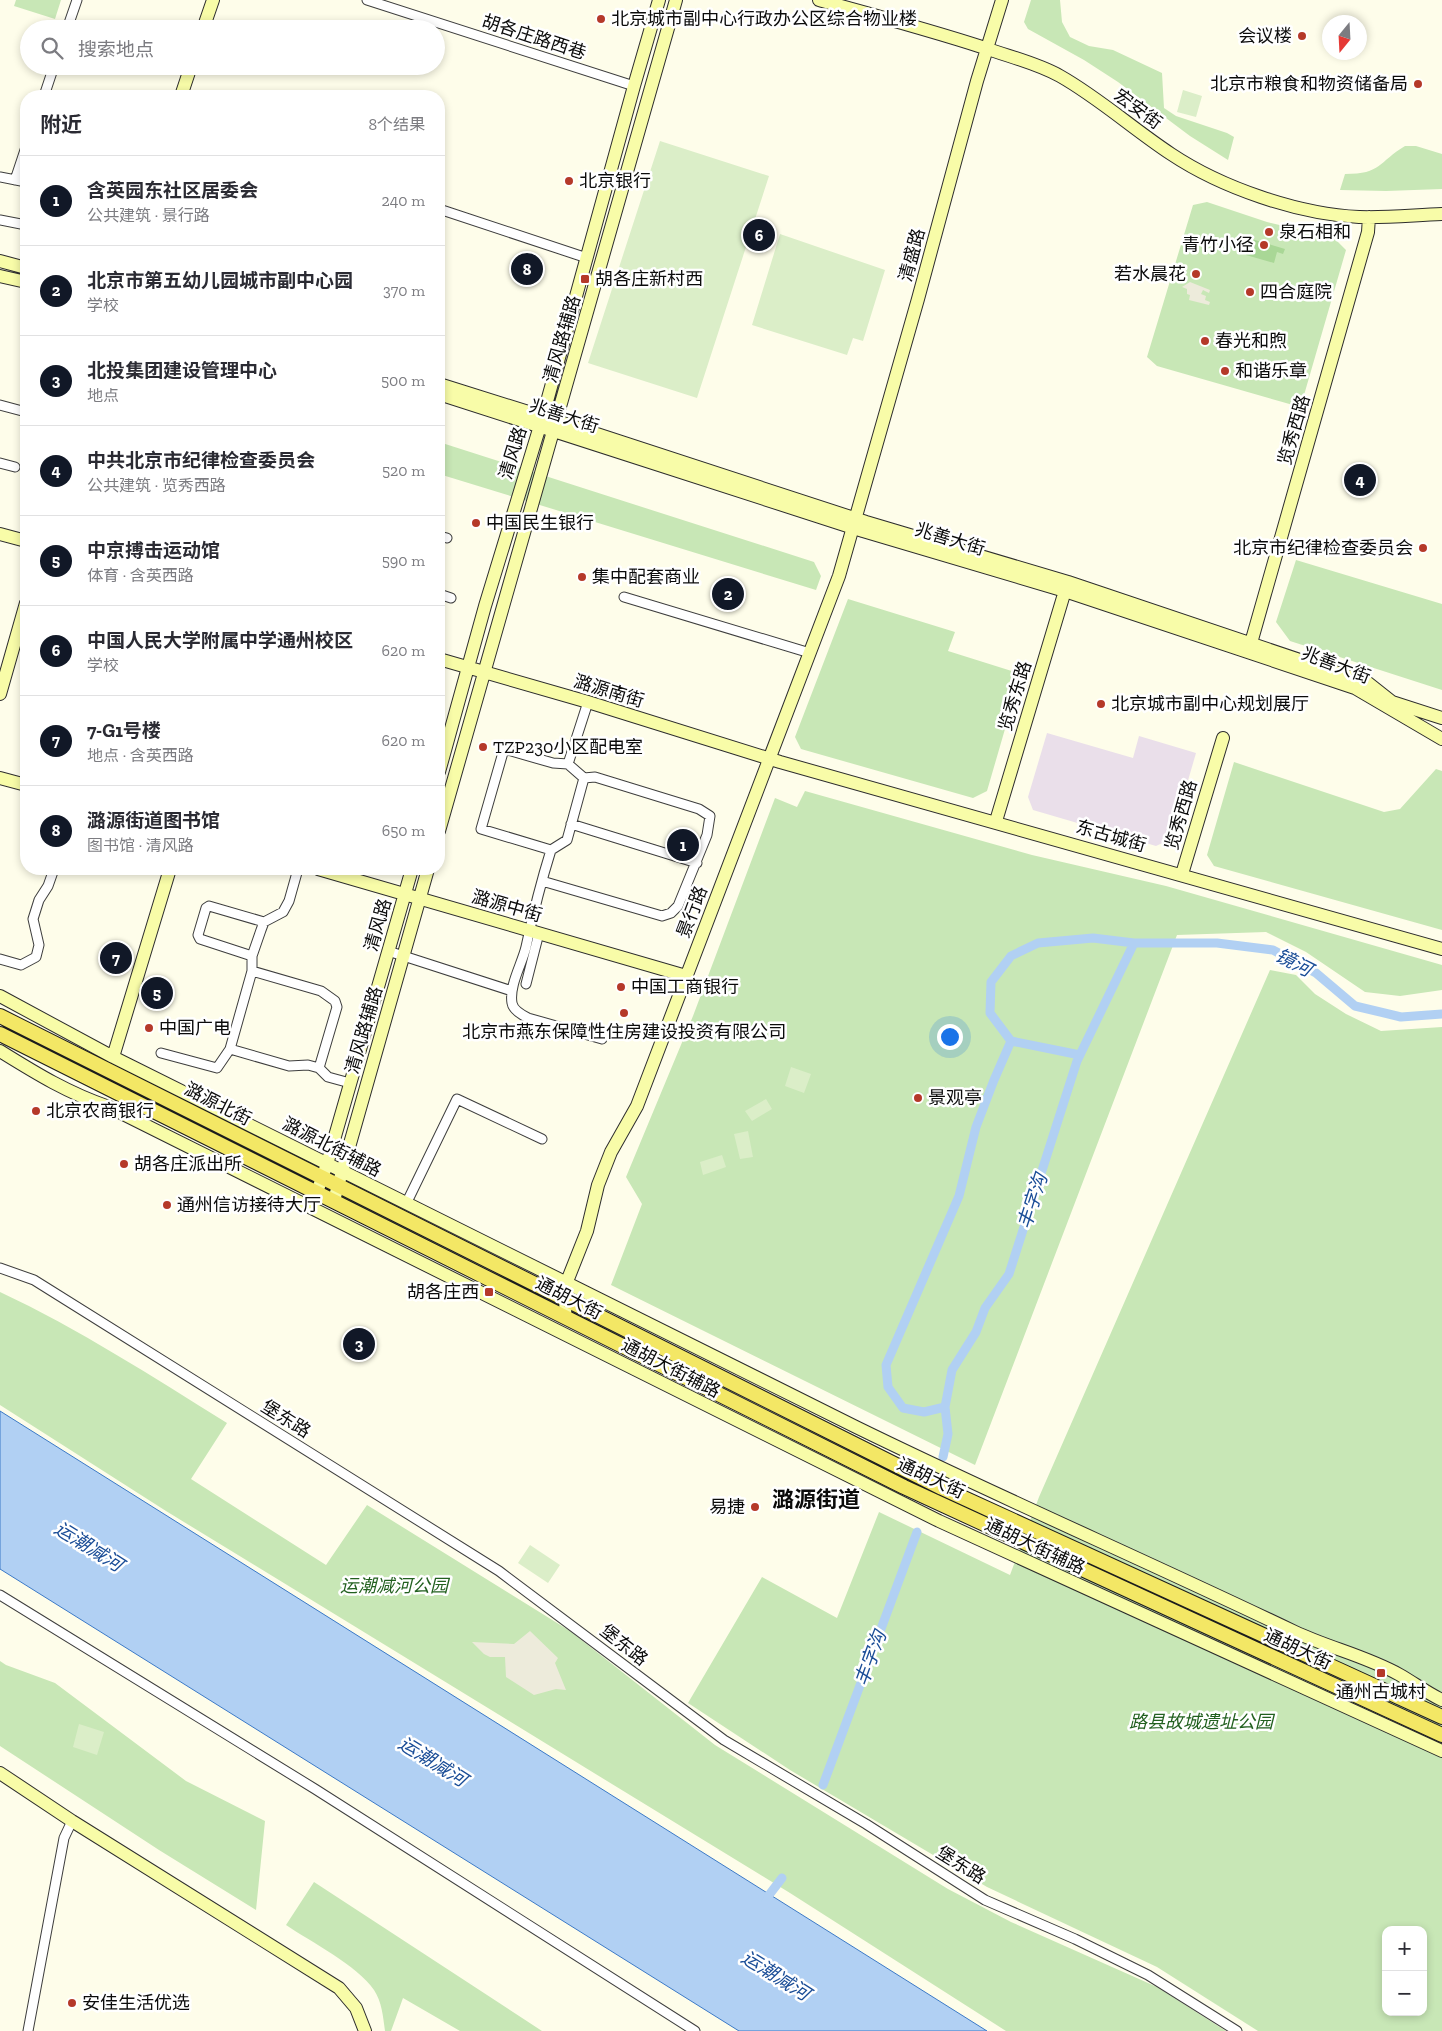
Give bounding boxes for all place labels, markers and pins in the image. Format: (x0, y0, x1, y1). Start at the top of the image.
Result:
place label: 北京城市副中心行政办公区综合物业楼 (611, 8, 917, 30)
marker: 北京城市副中心行政办公区综合物业楼 (595, 13, 607, 25)
place label: 会议楼 (1238, 25, 1292, 47)
marker: 会议楼 (1296, 30, 1308, 42)
place label: 北京市粮食和物资储备局 (1210, 73, 1408, 95)
marker: 北京市粮食和物资储备局 (1412, 78, 1424, 90)
place label: 北京银行 (579, 170, 651, 192)
marker: 北京银行 (563, 175, 575, 187)
pin: 6 (743, 216, 775, 254)
place label: 泉石相和 (1279, 221, 1351, 243)
marker: 泉石相和 (1263, 226, 1275, 238)
place label: 青竹小径 (1182, 234, 1254, 256)
marker: 青竹小径 (1258, 239, 1270, 251)
pin: 8 (511, 250, 543, 288)
place label: 若水晨花 (1114, 263, 1186, 285)
place label: 胡各庄新村西 (595, 268, 703, 290)
marker: 若水晨花 (1190, 268, 1202, 280)
marker: 胡各庄新村西 (579, 273, 591, 285)
place label: 四合庭院 (1260, 281, 1332, 303)
marker: 四合庭院 (1244, 286, 1256, 298)
place label: 春光和煦 (1215, 330, 1287, 352)
marker: 春光和煦 (1199, 335, 1211, 347)
place label: 和谐乐章 (1235, 360, 1307, 382)
marker: 和谐乐章 (1219, 365, 1231, 377)
pin: 4 (1344, 461, 1376, 499)
place label: 中国民生银行 (486, 512, 594, 534)
marker: 中国民生银行 (470, 517, 482, 529)
place label: 北京市纪律检查委员会 (1233, 537, 1413, 559)
marker: 北京市纪律检查委员会 (1417, 542, 1429, 554)
place label: 集中配套商业 (592, 566, 700, 588)
marker: 集中配套商业 (576, 571, 588, 583)
pin: 2 (712, 575, 744, 613)
place label: 北京城市副中心规划展厅 (1111, 693, 1309, 715)
marker: 北京城市副中心规划展厅 (1095, 698, 1107, 710)
place label: TZP230小区配电室 (493, 736, 643, 758)
marker: TZP230小区配电室 (477, 741, 489, 753)
pin: 1 (667, 826, 699, 864)
pin: 7 (100, 939, 132, 977)
pin: 5 (141, 974, 173, 1012)
place label: 中国工商银行 (631, 976, 739, 998)
marker: 中国工商银行 (615, 981, 627, 993)
marker: 北京市燕东保障性住房建设投资有限公司 (618, 1007, 630, 1019)
place label: 中国广电 (159, 1017, 231, 1039)
place label: 北京市燕东保障性住房建设投资有限公司 (462, 1021, 786, 1043)
marker: 中国广电 (143, 1022, 155, 1034)
place label: 景观亭 (928, 1087, 982, 1109)
marker: 景观亭 (912, 1092, 924, 1104)
place label: 北京农商银行 (46, 1100, 154, 1122)
marker: 北京农商银行 (30, 1105, 42, 1117)
place label: 胡各庄派出所 (134, 1153, 242, 1175)
marker: 胡各庄派出所 (118, 1158, 130, 1170)
place label: 通州信访接待大厅 (177, 1194, 321, 1216)
marker: 通州信访接待大厅 (161, 1199, 173, 1211)
place label: 胡各庄西 (407, 1281, 479, 1303)
marker: 胡各庄西 (483, 1286, 495, 1298)
pin: 3 (343, 1325, 375, 1363)
place label: 易捷 (709, 1496, 745, 1518)
marker: 易捷 (749, 1501, 761, 1513)
marker: 通州古城村 (1375, 1667, 1387, 1679)
place label: 通州古城村 (1336, 1681, 1426, 1703)
place label: 安佳生活优选 (82, 1992, 190, 2014)
marker: 安佳生活优选 (66, 1997, 78, 2009)

